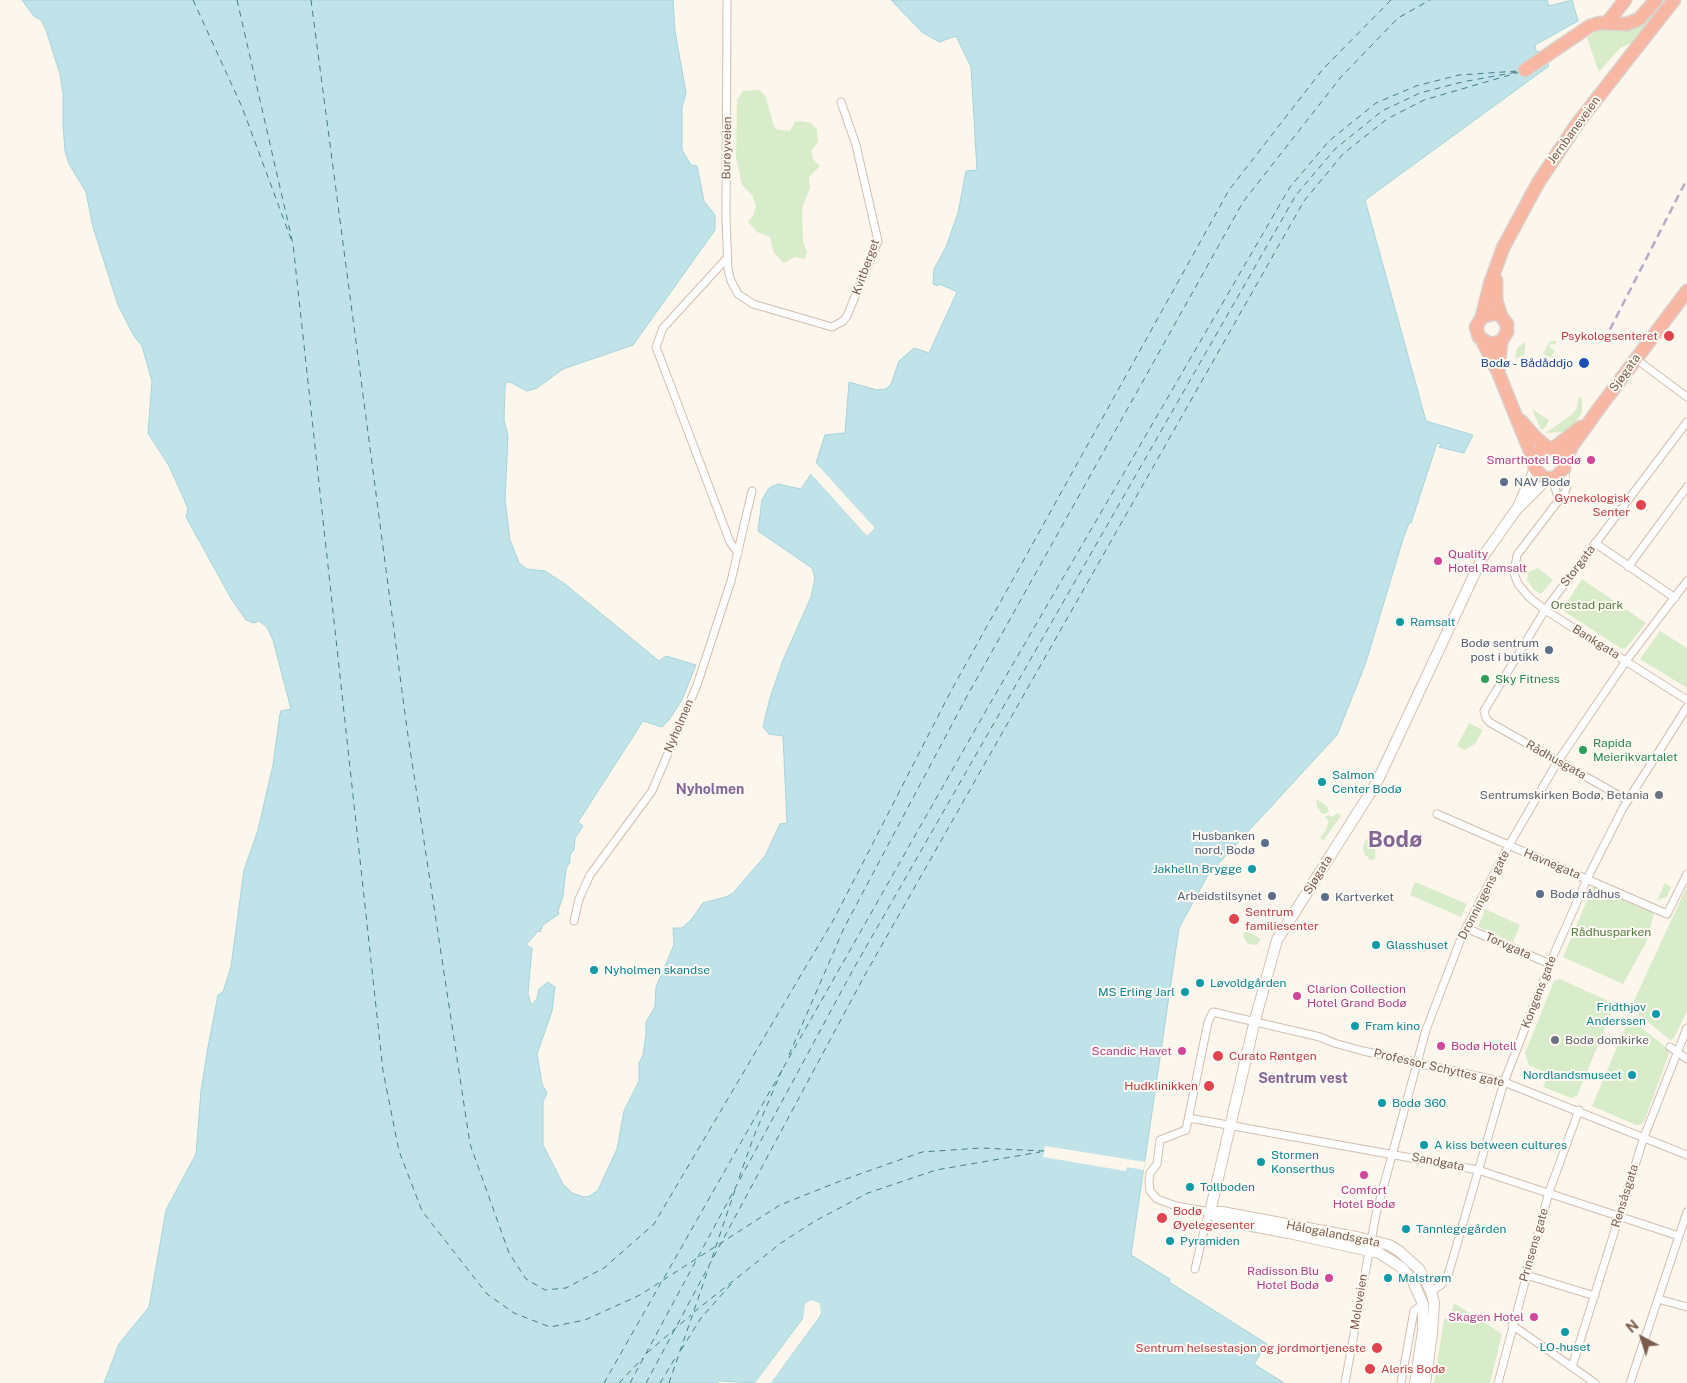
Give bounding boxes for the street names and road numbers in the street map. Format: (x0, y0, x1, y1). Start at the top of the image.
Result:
street label: Jernbaneveien (1545, 93, 1603, 167)
street label: Burøyveien (719, 116, 735, 180)
street label: Kvitberget (849, 237, 883, 297)
street label: Sjøgata (1607, 351, 1643, 395)
street label: Storgata (1558, 542, 1598, 590)
street label: Bankgata (1570, 622, 1622, 662)
street label: Nyholmen (661, 697, 697, 755)
street label: Rådhusgata (1523, 738, 1589, 782)
street label: Havnegata (1521, 846, 1583, 882)
street label: Dronningens gate (1455, 848, 1513, 942)
street label: Sjøgata (1300, 853, 1336, 897)
street label: Torvgata (1483, 930, 1533, 962)
street label: Kongens gate (1519, 954, 1559, 1030)
street label: Professor Schyttes gate (1372, 1046, 1506, 1090)
street label: Sandgata (1410, 1150, 1466, 1174)
street label: Rensåsgata (1609, 1163, 1641, 1229)
street label: Prinsens gate (1517, 1207, 1551, 1283)
street label: Hålogalandsgata (1285, 1218, 1381, 1250)
street label: Moloveien (1347, 1273, 1371, 1331)

